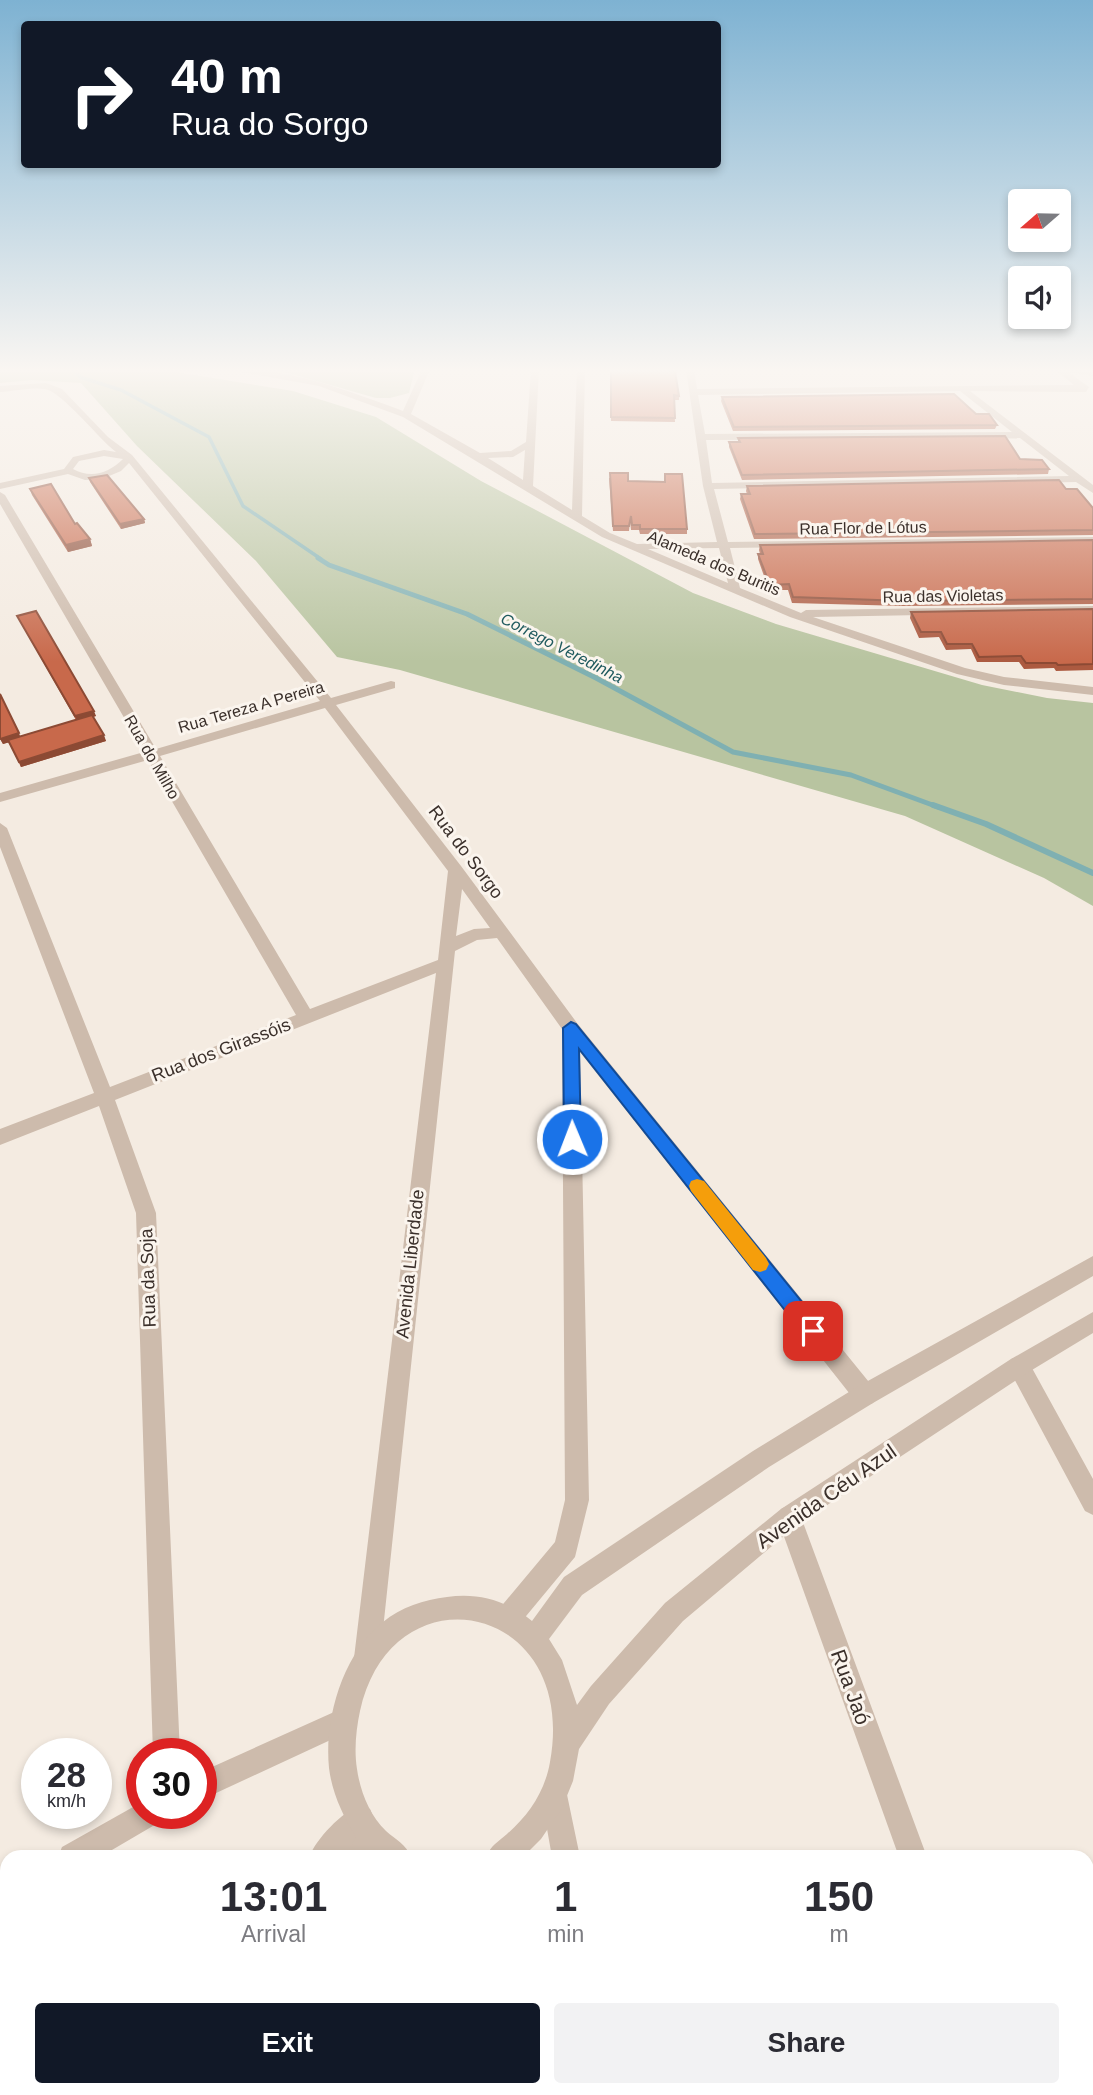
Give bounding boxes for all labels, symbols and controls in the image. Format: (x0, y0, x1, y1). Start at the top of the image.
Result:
icon: right (56, 49, 147, 140)
text: 40 m (171, 49, 283, 103)
text: Rua do Sorgo (171, 106, 368, 142)
north arrow (1008, 189, 1071, 252)
map controls (1008, 189, 1071, 329)
button: sound (1008, 266, 1071, 329)
street label: Rua Flor de Lótus (799, 518, 927, 538)
street label: Alameda dos Buritis (645, 527, 783, 599)
street label: Rua das Violetas (883, 586, 1003, 606)
water label: Corrego Veredinha (498, 610, 626, 686)
street label: Rua Tereza A Pereira (176, 678, 326, 736)
street label: Rua do Milho (121, 712, 183, 802)
street label: Rua do Sorgo (425, 802, 507, 902)
street label: Rua dos Girassóis (149, 1014, 293, 1086)
position arrow (535, 1102, 609, 1176)
street label: Avenida Liberdade (392, 1188, 428, 1340)
street label: Rua da Soja (136, 1227, 160, 1328)
pin (783, 1301, 843, 1361)
icon: arrive (794, 1312, 832, 1350)
street label: Avenida Céu Azul (752, 1439, 900, 1553)
street label: Rua Jaó (827, 1646, 875, 1728)
speed limit sign: 30 (126, 1738, 217, 1829)
text: 28 (47, 1755, 86, 1794)
text: km/h (47, 1791, 86, 1811)
text: 13:01 (220, 1873, 327, 1920)
text: 1 (554, 1873, 577, 1920)
text: 150 (804, 1873, 874, 1920)
text: Arrival (241, 1921, 306, 1947)
text: min (547, 1921, 584, 1947)
text: m (830, 1921, 849, 1947)
button: Exit (35, 2003, 540, 2083)
button: Share (554, 2003, 1059, 2083)

